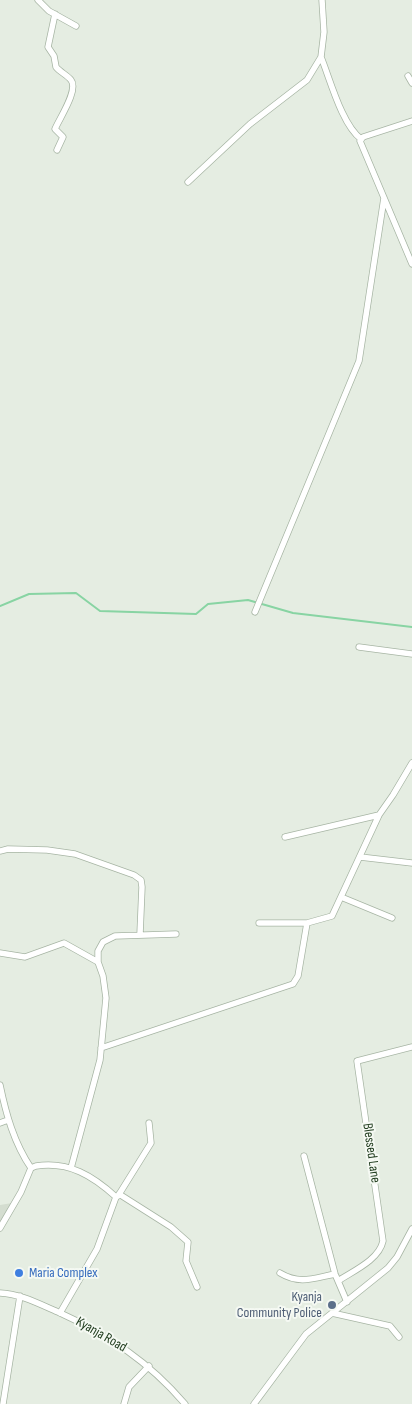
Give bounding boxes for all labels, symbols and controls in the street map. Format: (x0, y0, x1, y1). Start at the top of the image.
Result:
street label: Blessed Lane (358, 1122, 384, 1184)
place label: Maria Complex (29, 1265, 98, 1281)
marker: Maria Complex (13, 1267, 25, 1279)
place label: Kyanja Community Police (237, 1289, 322, 1321)
marker: Kyanja Community Police (326, 1299, 338, 1311)
street label: Kyanja Road (73, 1314, 129, 1356)

